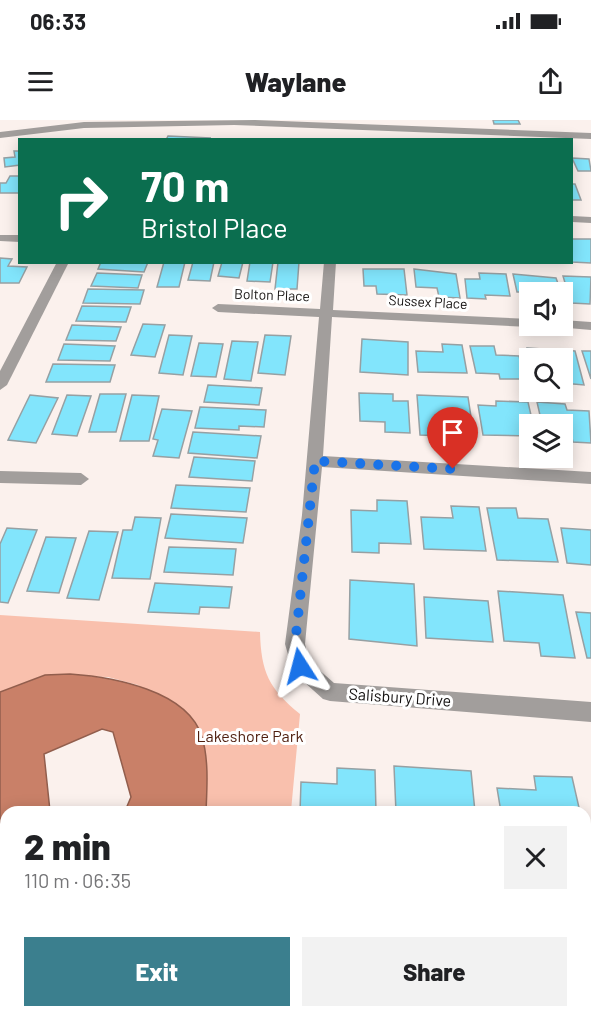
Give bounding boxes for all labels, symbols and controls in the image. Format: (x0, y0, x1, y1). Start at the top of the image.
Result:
text: 06:33 (30, 8, 86, 34)
icon: menu (24, 65, 57, 98)
text: Waylane (245, 65, 346, 97)
icon: share (534, 65, 567, 98)
text: 70 m (141, 160, 229, 210)
icon: right (42, 162, 120, 240)
text: Bristol Place (141, 211, 288, 243)
map controls (519, 282, 573, 468)
button: sound (519, 282, 573, 336)
street label: Bolton Place (234, 285, 310, 304)
street label: Sussex Place (388, 291, 468, 312)
button: search (519, 348, 573, 402)
pin (427, 407, 478, 469)
button: layers (519, 414, 573, 468)
icon: arrive (436, 416, 469, 449)
position arrow (268, 634, 332, 698)
street label: Salisbury Drive (348, 683, 452, 710)
park label: Lakeshore Park (196, 726, 304, 745)
text: 2 min (24, 824, 111, 867)
button: close (504, 826, 567, 889)
text: 110 m · 06:35 (24, 868, 131, 892)
button: Exit (24, 937, 290, 1006)
button: Share (302, 937, 567, 1006)

